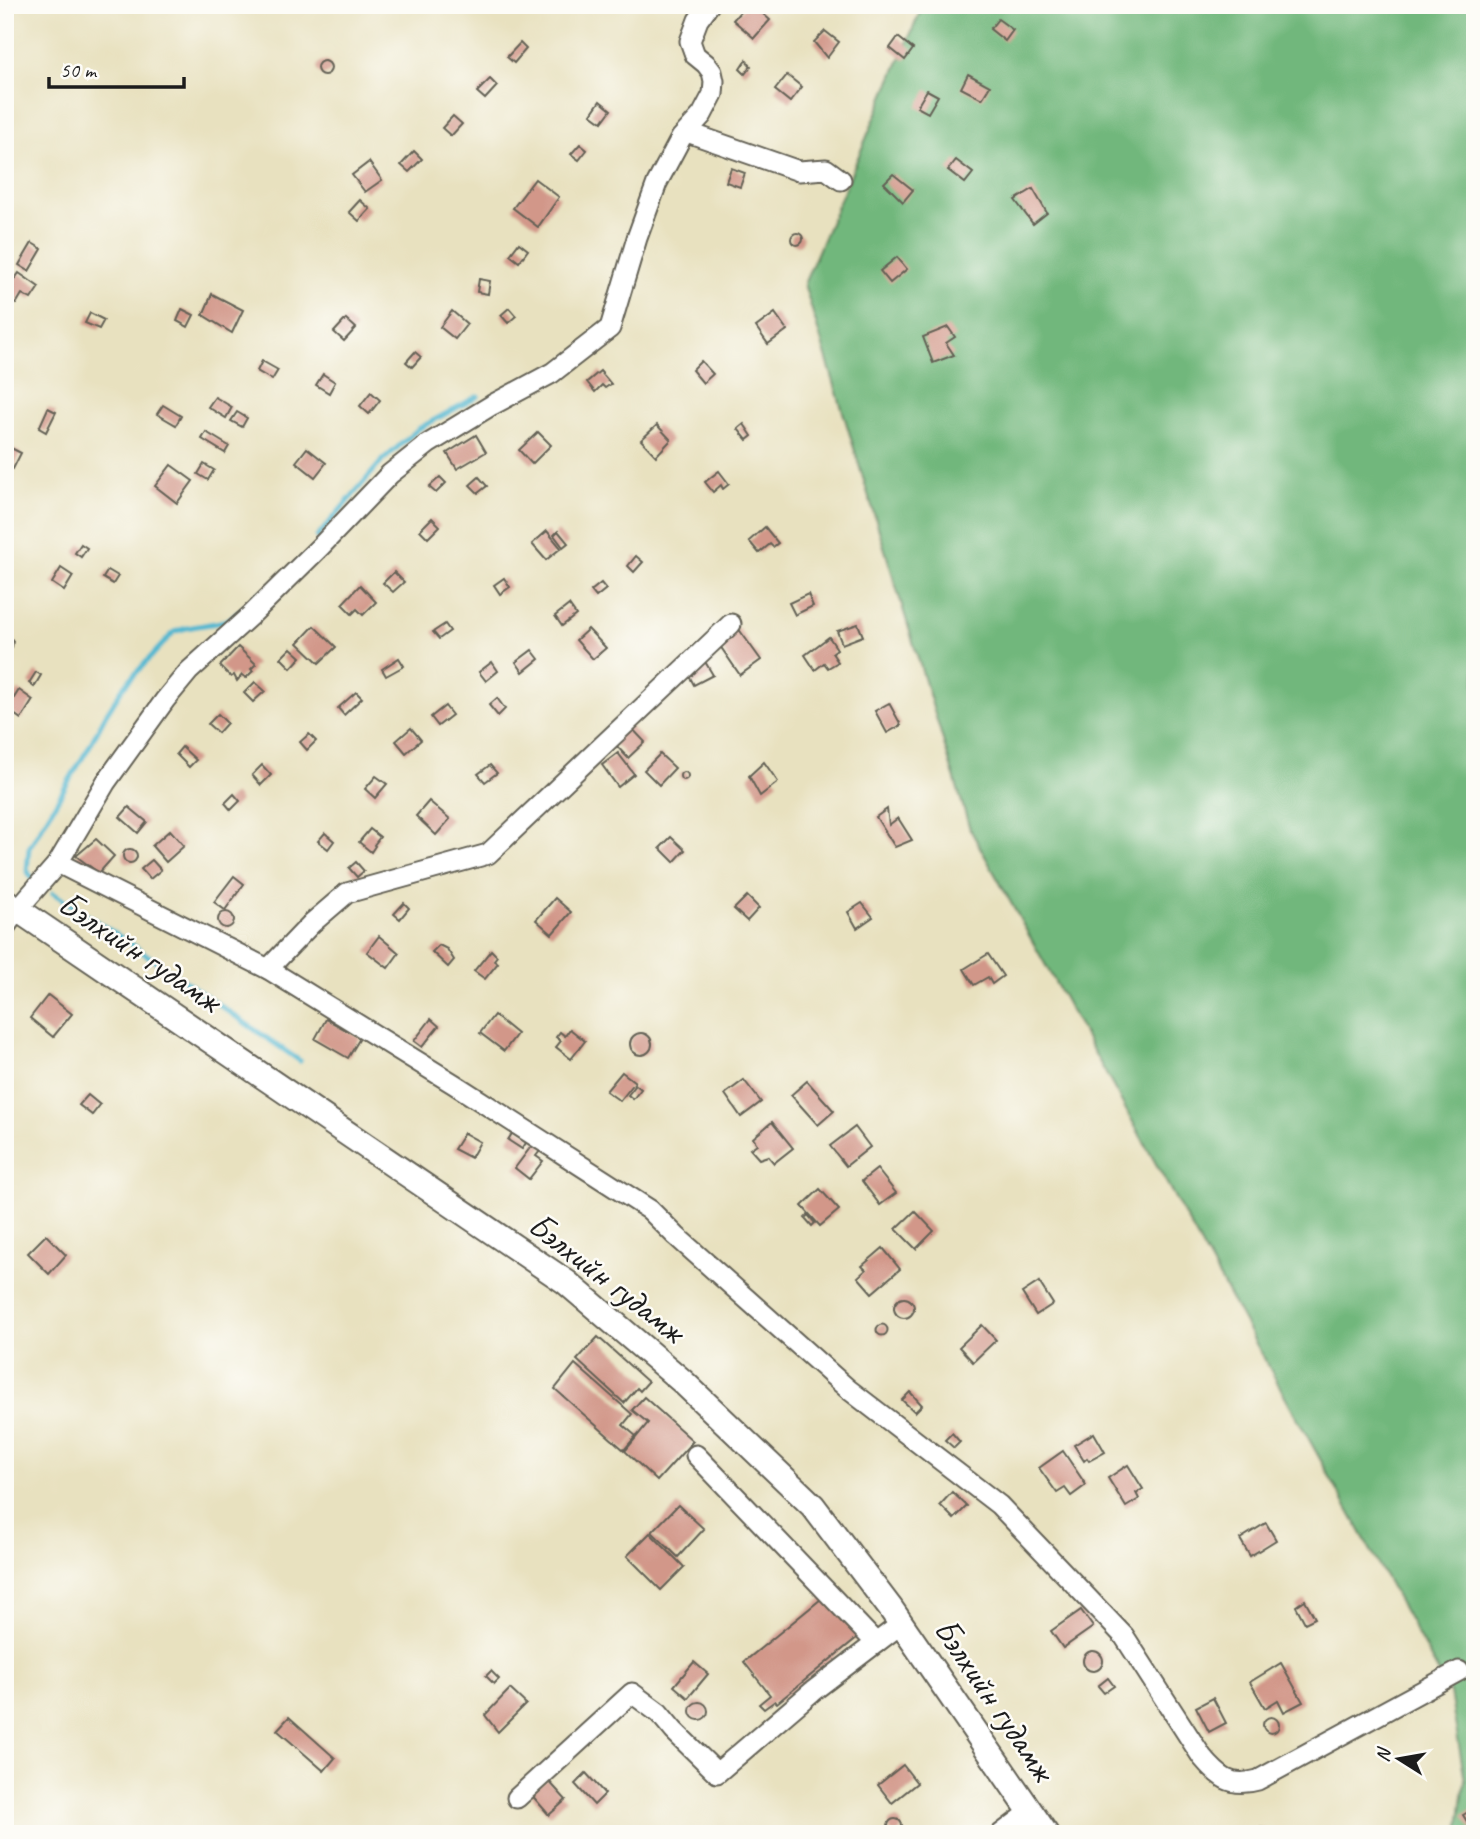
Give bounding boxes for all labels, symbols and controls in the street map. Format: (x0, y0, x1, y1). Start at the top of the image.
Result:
scale bar (49, 46, 184, 90)
text: 50 m (60, 57, 98, 83)
street label: Бэлхийн гудамж (50, 881, 232, 1024)
street label: Бэлхийн гудамж (519, 1202, 697, 1355)
street label: Бэлхийн гудамж (924, 1609, 1067, 1792)
north arrow (1364, 1724, 1434, 1794)
text: N (1370, 1745, 1397, 1764)

